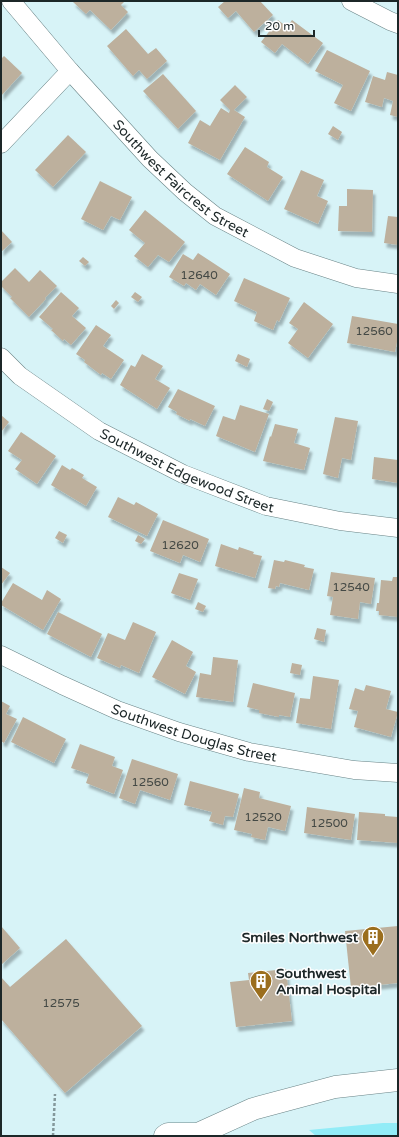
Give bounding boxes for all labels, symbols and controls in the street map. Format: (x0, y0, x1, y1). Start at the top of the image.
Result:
scale bar (259, 12, 314, 38)
text: 20 m (265, 19, 294, 33)
street label: Southwest Faircrest Street (109, 116, 252, 242)
house number: 12640 (180, 268, 218, 282)
house number: 12560 (355, 324, 393, 338)
street label: Southwest Edgewood Street (97, 425, 276, 517)
house number: 12620 (161, 538, 199, 552)
house number: 12540 (332, 580, 370, 594)
street label: Southwest Douglas Street (108, 700, 279, 766)
house number: 12560 (131, 775, 169, 789)
house number: 12520 (244, 810, 282, 824)
house number: 12500 (310, 816, 348, 830)
building icon: Smiles Northwest (360, 924, 386, 957)
place label: Smiles Northwest (242, 929, 359, 946)
place label: Southwest Animal Hospital (276, 965, 381, 998)
building icon: Southwest Animal Hospital (248, 968, 274, 1001)
house number: 12575 (42, 996, 80, 1010)

